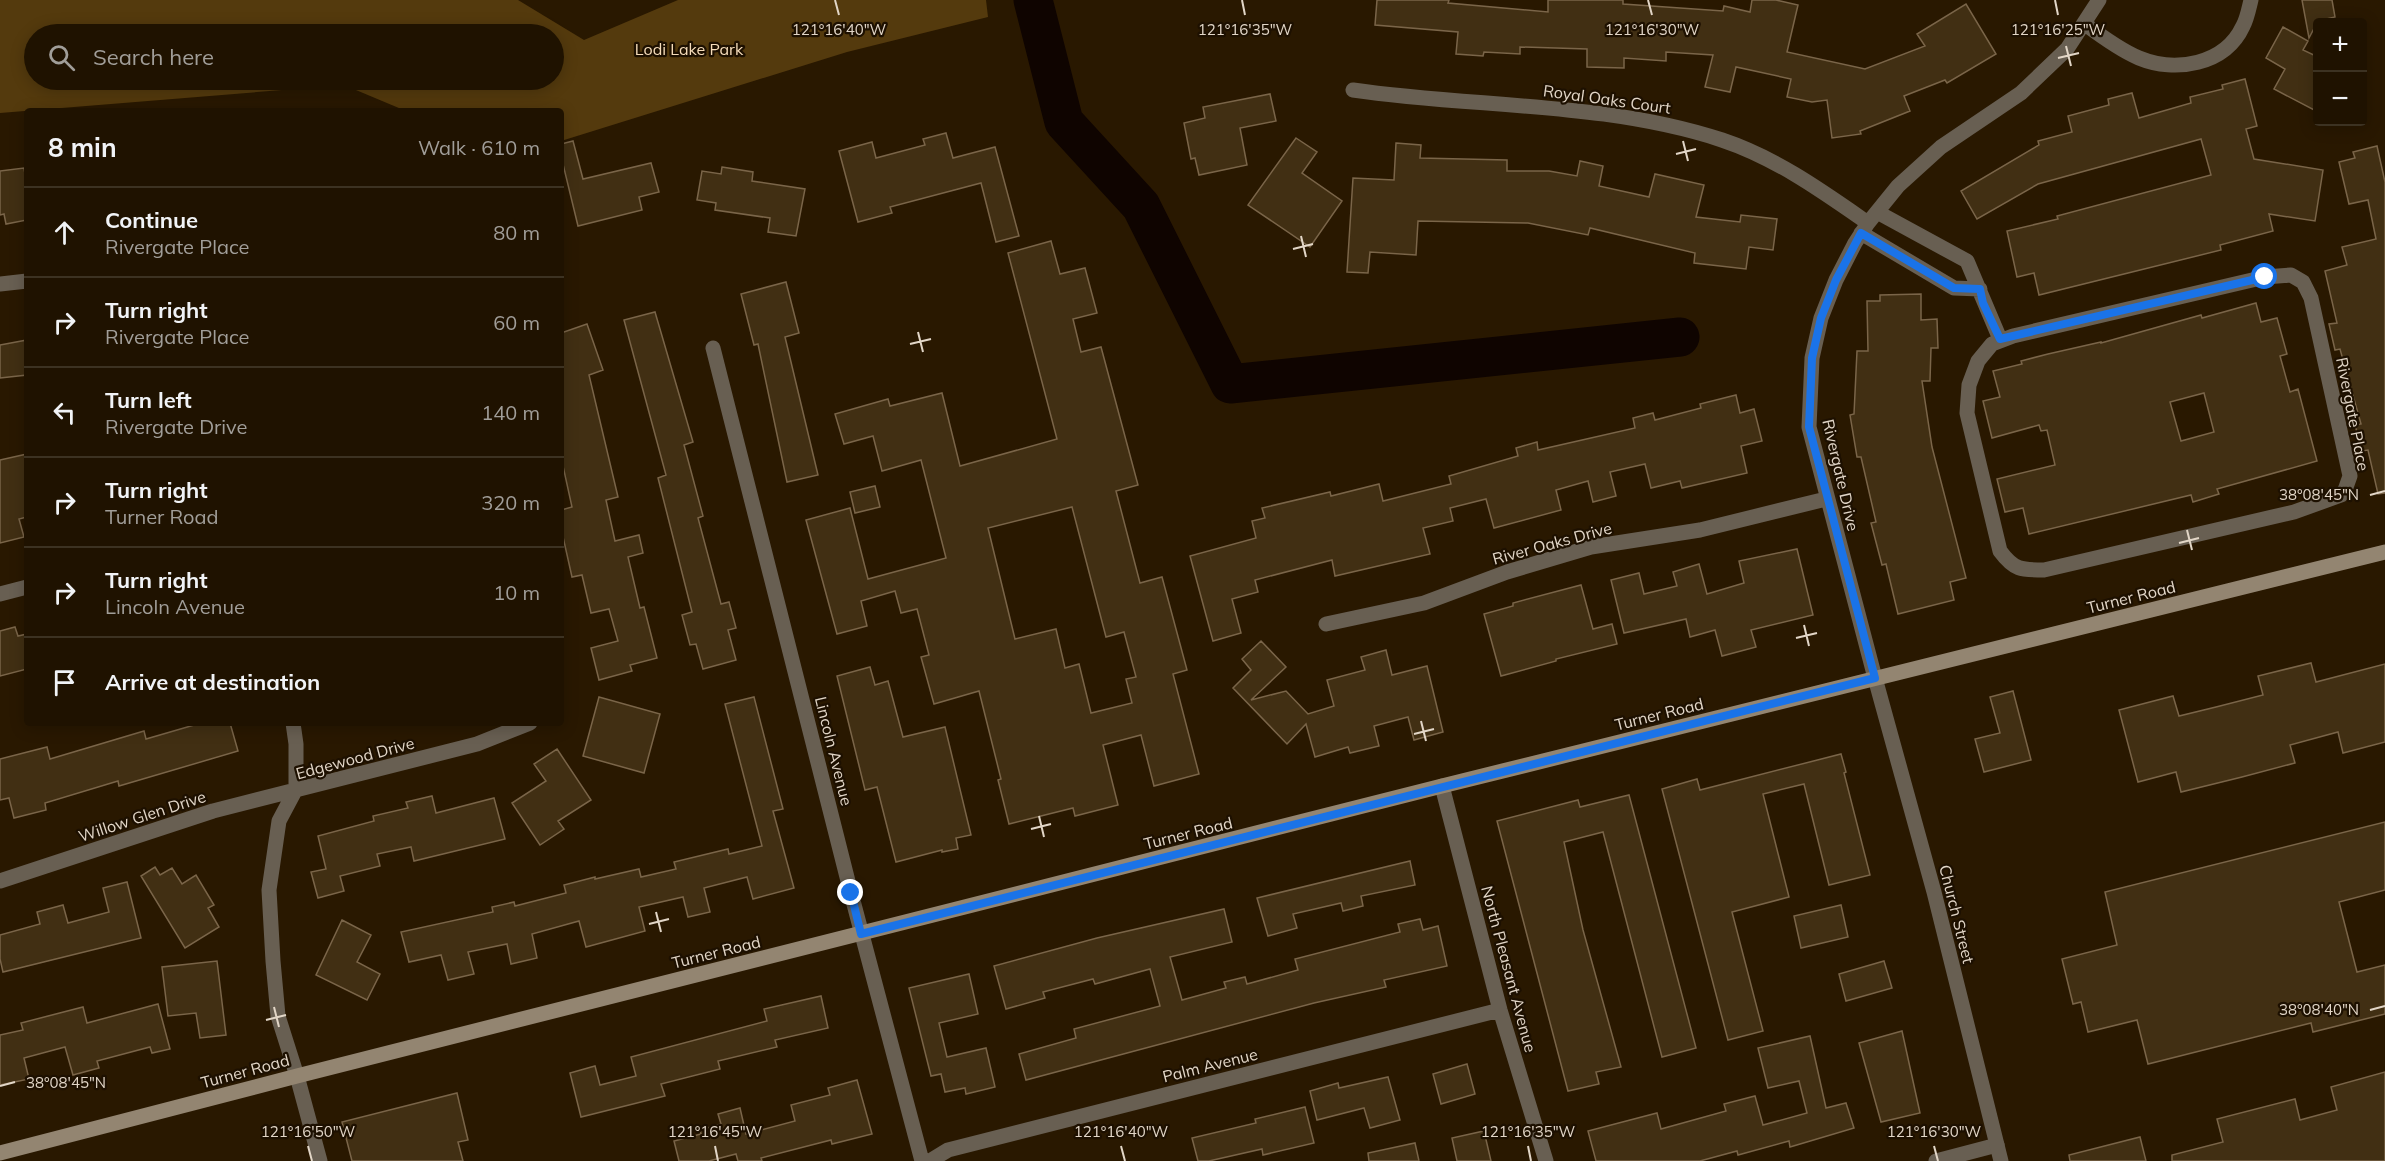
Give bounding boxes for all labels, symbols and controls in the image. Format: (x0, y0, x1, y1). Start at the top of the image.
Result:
map controls (2313, 18, 2367, 126)
button: + (2313, 18, 2367, 72)
text: 121°16'40"W (792, 20, 887, 39)
text: 121°16'35"W (1198, 20, 1293, 39)
text: 121°16'30"W (1605, 20, 1700, 39)
text: 121°16'25"W (2011, 20, 2106, 39)
search box (24, 24, 564, 90)
park label: Lodi Lake Park (635, 39, 744, 59)
icon: search (45, 41, 78, 74)
text: Search here (93, 43, 214, 71)
button: − (2313, 72, 2367, 126)
street label: Royal Oaks Court (1542, 80, 1672, 118)
text: 8 min (48, 131, 117, 164)
text: Walk · 610 m (418, 135, 540, 160)
text: Continue (105, 206, 198, 234)
icon: ahead (48, 216, 81, 249)
text: 80 m (493, 220, 540, 245)
text: Rivergate Place (105, 234, 250, 259)
route start (2251, 263, 2277, 289)
text: Turn right (105, 296, 208, 324)
icon: right (48, 306, 81, 339)
text: 60 m (493, 310, 540, 335)
text: Rivergate Place (105, 324, 250, 349)
street label: Rivergate Place (2332, 355, 2374, 473)
text: Turn left (105, 386, 192, 414)
icon: left (48, 396, 81, 429)
text: 140 m (481, 400, 540, 425)
text: Rivergate Drive (105, 414, 247, 439)
street label: Rivergate Drive (1818, 417, 1864, 533)
text: Turn right (105, 476, 208, 504)
text: 38°08'45"N (2279, 485, 2359, 504)
icon: right (48, 486, 81, 519)
text: 320 m (481, 490, 540, 515)
text: Turner Road (105, 504, 219, 529)
street label: River Oaks Drive (1490, 517, 1614, 569)
text: Turn right (105, 566, 208, 594)
icon: right (48, 576, 81, 609)
street label: Turner Road (2085, 576, 2177, 618)
text: 10 m (493, 580, 540, 605)
text: Lincoln Avenue (105, 594, 245, 619)
icon: arrive (48, 666, 81, 699)
text: Arrive at destination (105, 668, 320, 696)
street label: Turner Road (1613, 693, 1705, 735)
street label: Lincoln Avenue (811, 694, 857, 808)
street label: Edgewood Drive (294, 733, 416, 783)
street label: Willow Glen Drive (76, 786, 208, 846)
street label: Turner Road (1142, 812, 1234, 854)
street label: Church Street (1935, 863, 1979, 966)
route end (837, 879, 863, 905)
street label: North Pleasant Avenue (1477, 884, 1541, 1054)
street label: Turner Road (670, 931, 762, 973)
text: 38°08'40"N (2279, 1000, 2359, 1019)
street label: Palm Avenue (1160, 1044, 1260, 1086)
street label: Turner Road (199, 1050, 291, 1092)
text: 38°08'45"N (26, 1073, 106, 1092)
text: 121°16'50"W (261, 1122, 356, 1141)
text: 121°16'45"W (668, 1122, 763, 1141)
text: 121°16'40"W (1074, 1122, 1169, 1141)
text: 121°16'35"W (1481, 1122, 1576, 1141)
text: 121°16'30"W (1887, 1122, 1982, 1141)

